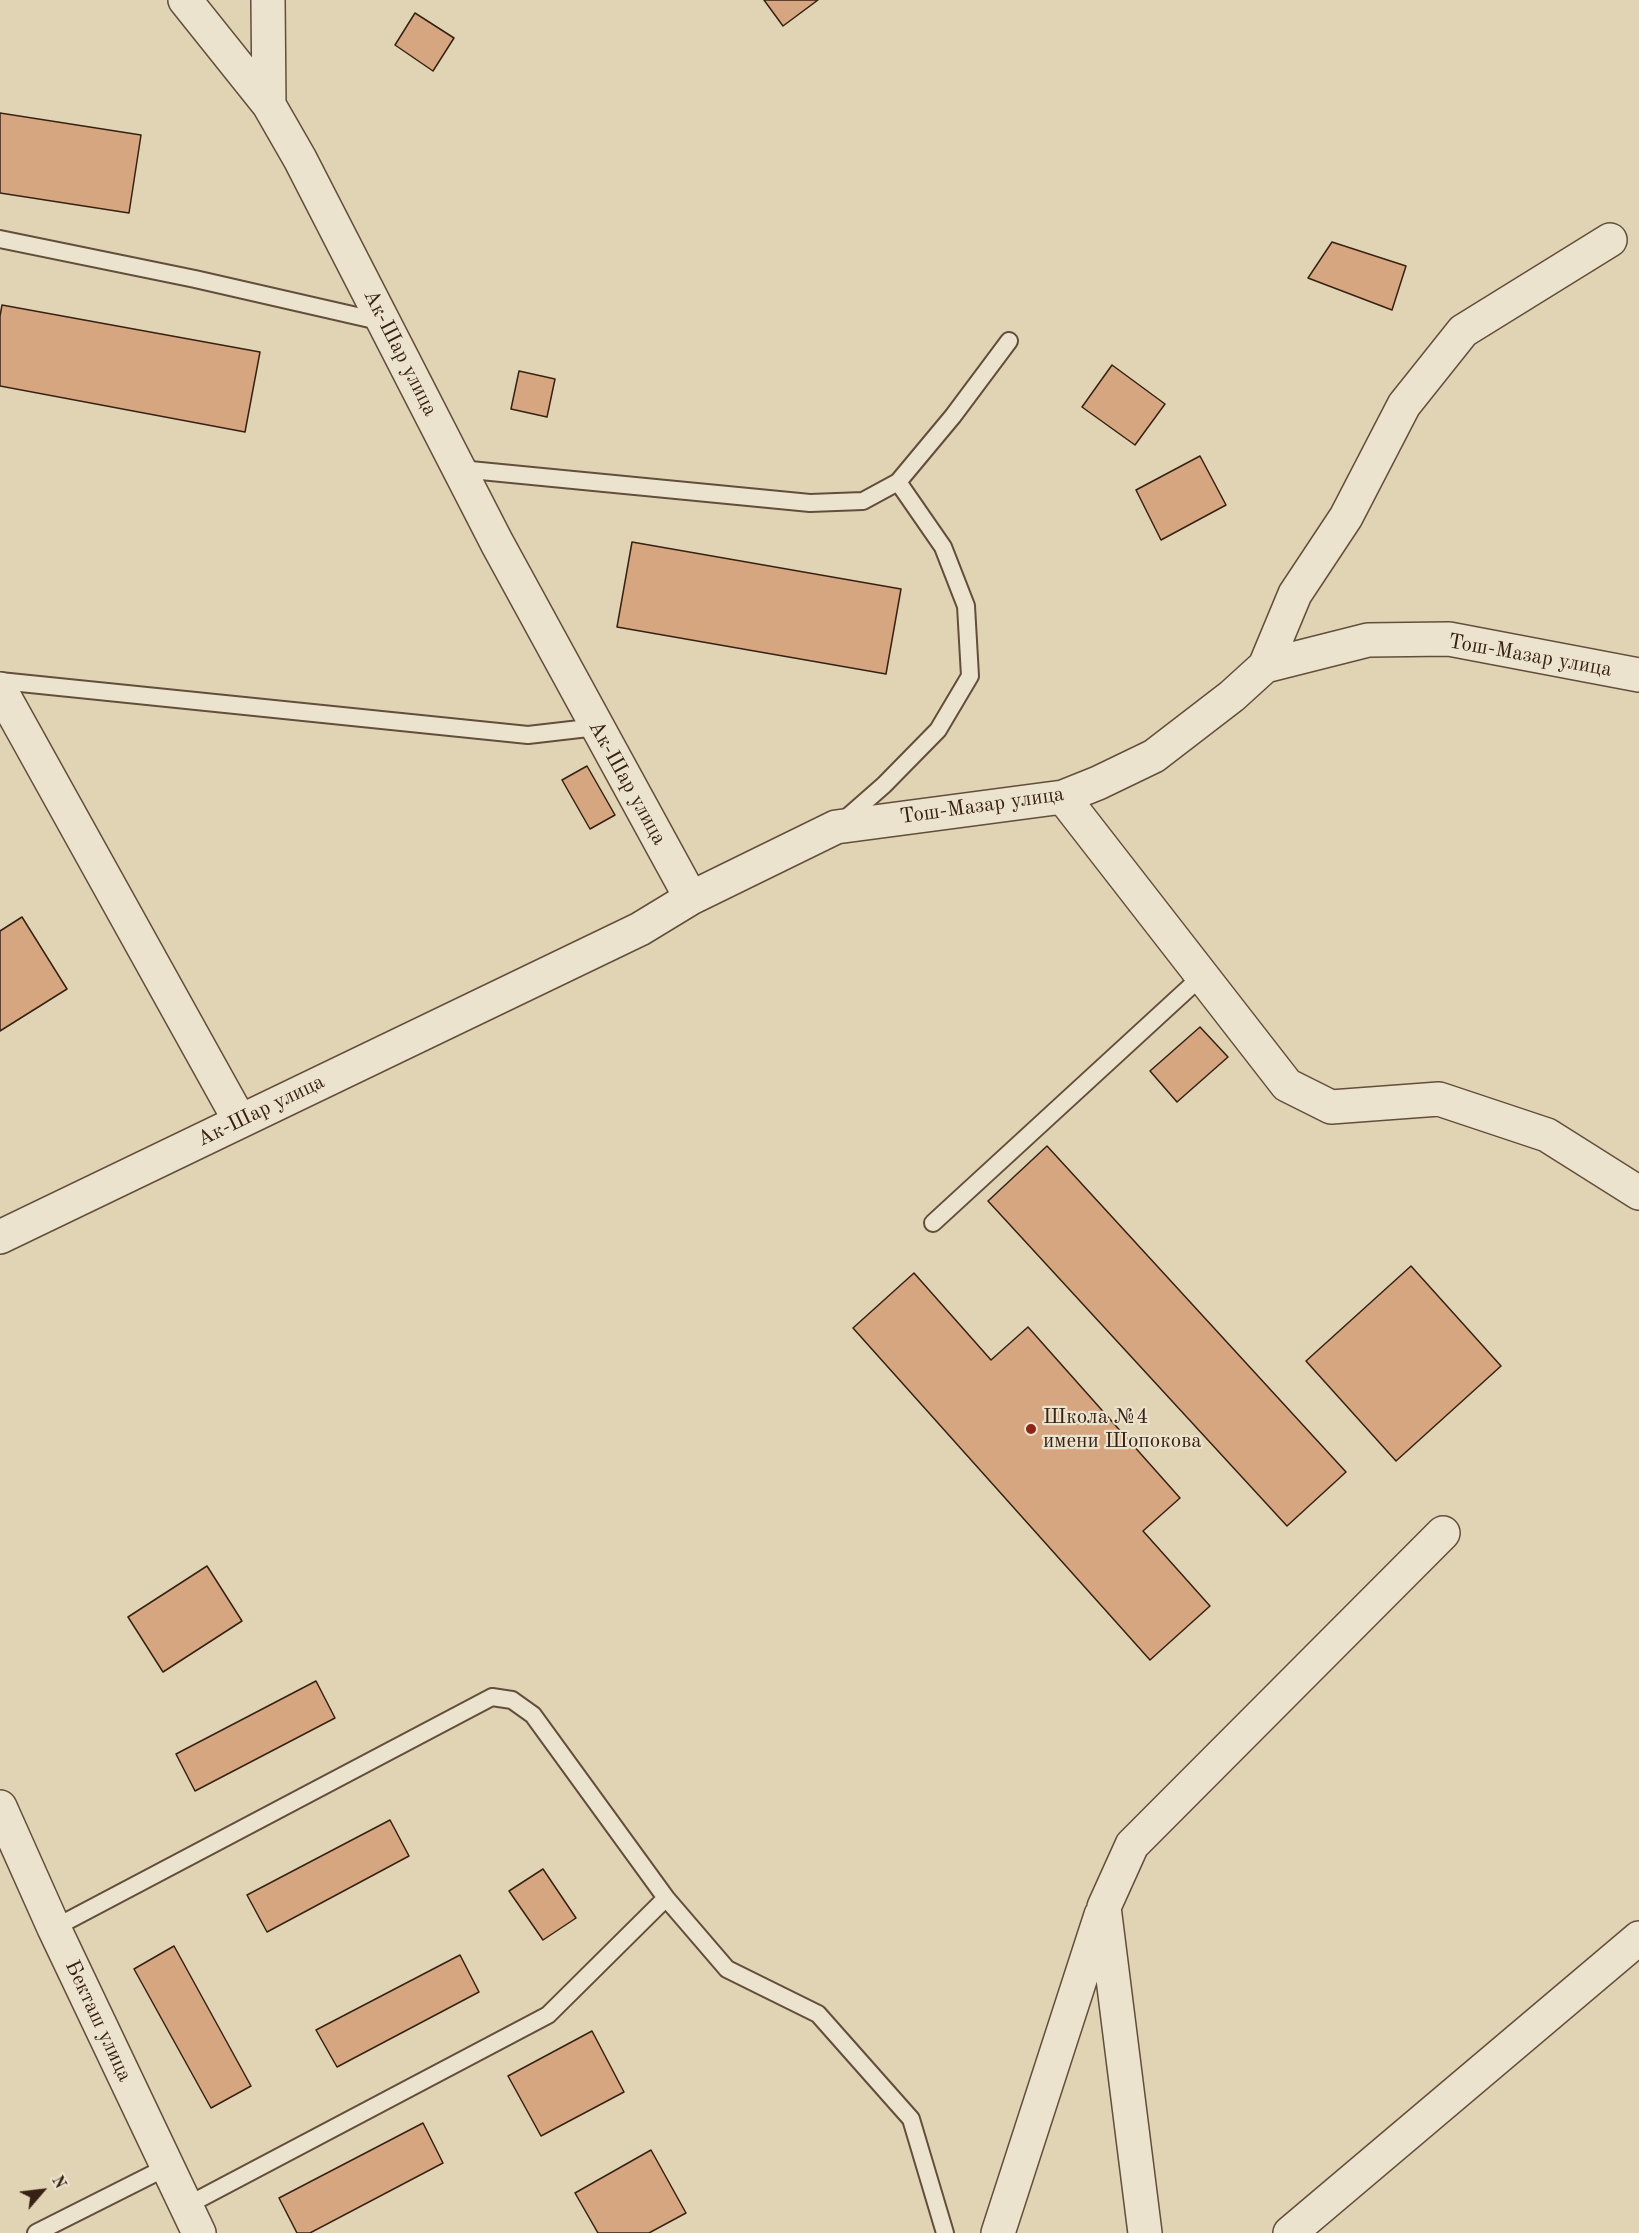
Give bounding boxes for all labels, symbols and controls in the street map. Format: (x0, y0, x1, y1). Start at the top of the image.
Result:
street label: Ак-Шар улица (357, 286, 443, 420)
street label: Тош-Мазар улица (1446, 629, 1614, 683)
street label: Ак-Шар улица (582, 716, 672, 850)
street label: Тош-Мазар улица (898, 782, 1066, 830)
street label: Ак-Шар улица (193, 1069, 329, 1153)
place label: Школа №4 имени Шопокова (1043, 1404, 1202, 1454)
marker: Школа №4 имени Шопокова (1024, 1422, 1038, 1436)
street label: Бекташ улица (59, 1956, 137, 2086)
north arrow (12, 2161, 72, 2221)
text: N (48, 2173, 68, 2192)

